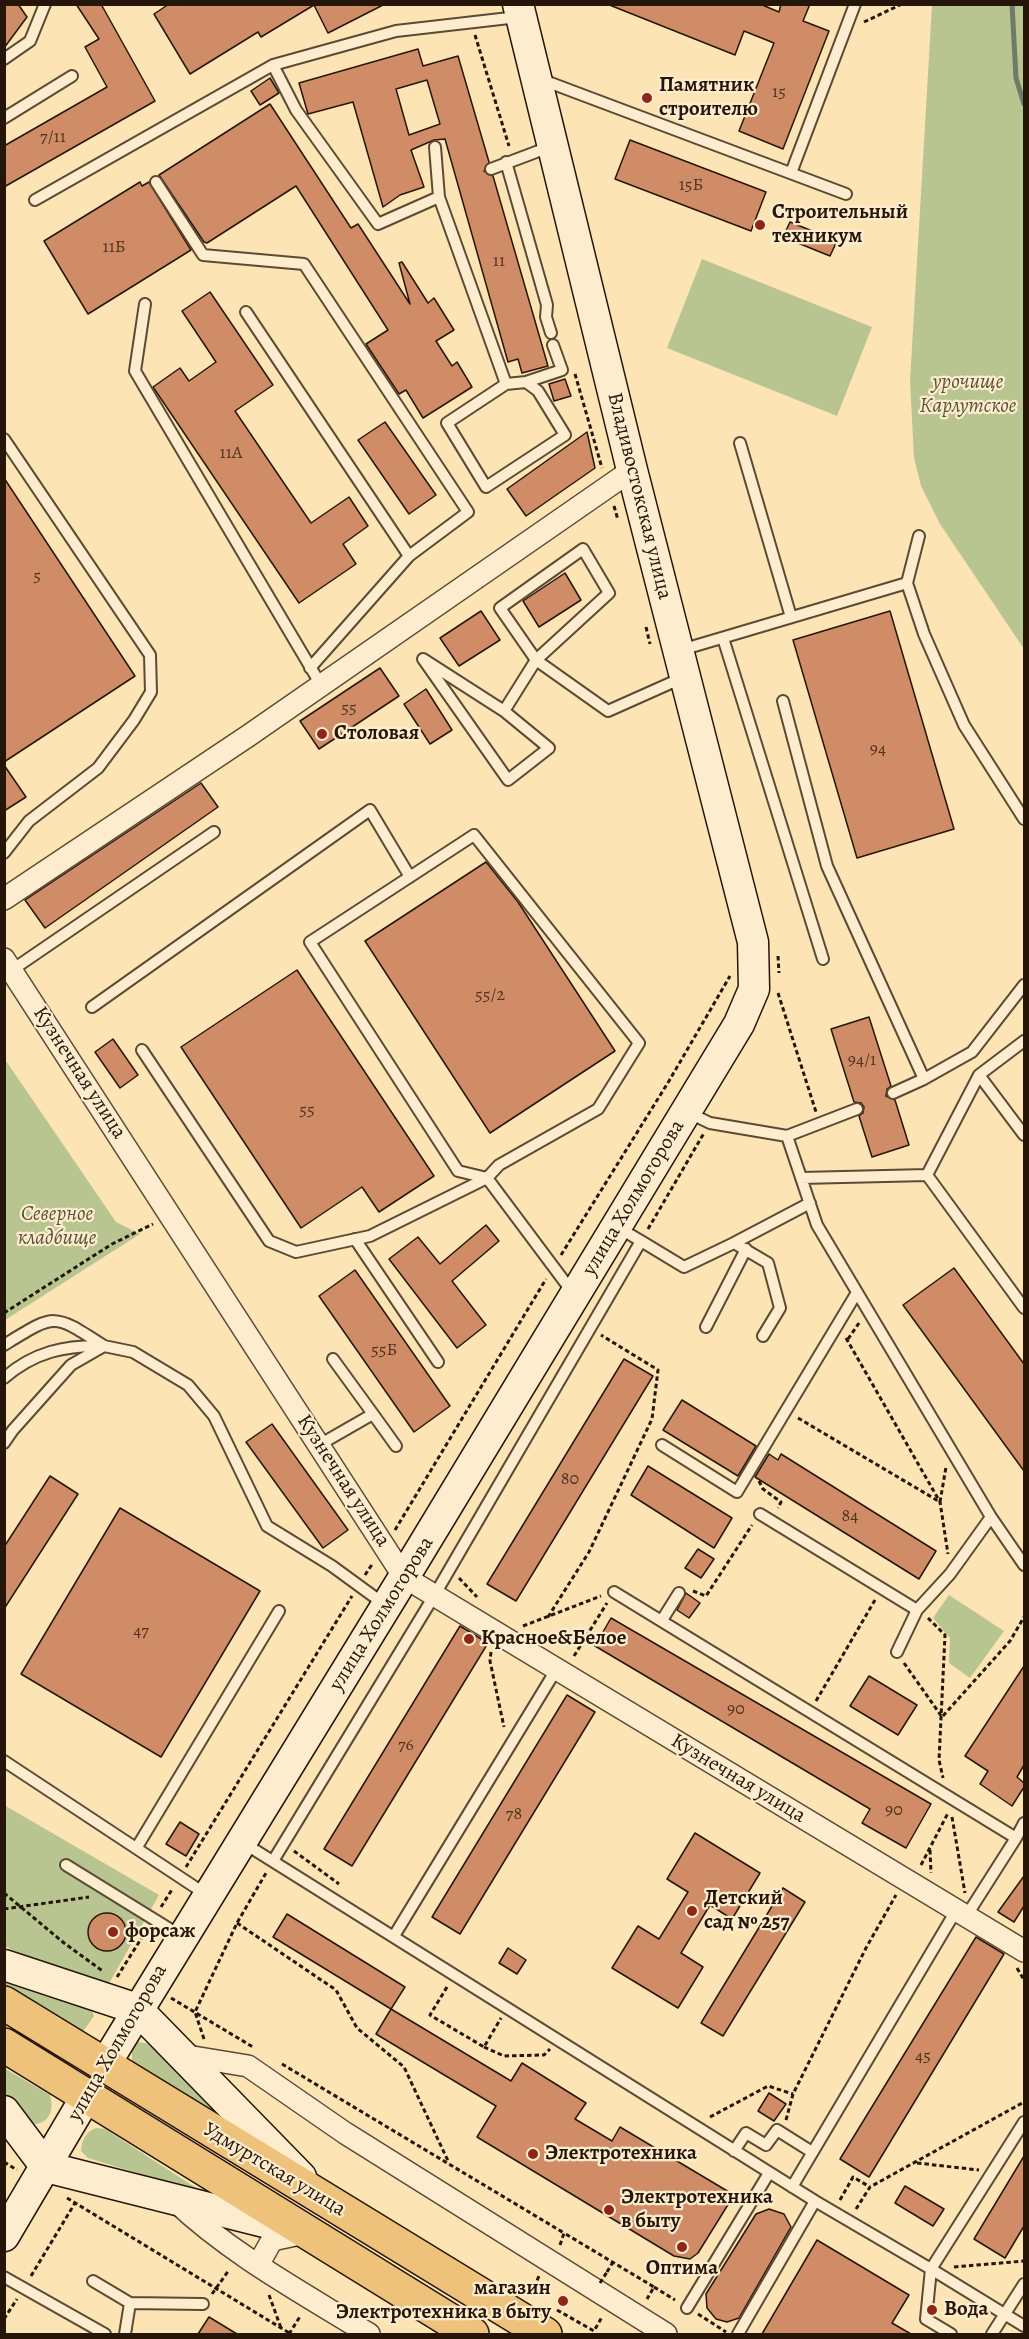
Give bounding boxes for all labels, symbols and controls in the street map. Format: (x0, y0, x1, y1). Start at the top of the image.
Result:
place label: Памятник строителю (659, 73, 758, 123)
house number: 15 (772, 82, 786, 104)
marker: Памятник строителю (640, 91, 654, 105)
house number: 7/11 (40, 127, 66, 149)
house number: 15Б (679, 175, 703, 197)
place label: Строительный техникум (772, 200, 908, 250)
marker: Строительный техникум (753, 218, 767, 232)
house number: 11Б (102, 237, 126, 259)
house number: 11 (493, 251, 505, 273)
park label: урочище Карлутское (920, 370, 1016, 420)
street label: Владивостокская улица (601, 390, 677, 602)
house number: 11А (220, 443, 242, 465)
house number: 5 (33, 566, 41, 588)
house number: 55 (341, 698, 357, 720)
place label: Столовая (334, 721, 419, 747)
marker: Столовая (315, 727, 329, 741)
house number: 94 (870, 739, 886, 761)
house number: 55/2 (475, 985, 505, 1007)
street label: Кузнечная улица (27, 1002, 131, 1144)
house number: 94/1 (848, 1050, 876, 1072)
house number: 55 (299, 1100, 315, 1122)
street label: улица Холмогорова (578, 1115, 690, 1281)
park label: Северное кладбище (18, 1202, 96, 1252)
house number: 55Б (371, 1340, 397, 1362)
street label: Кузнечная улица (291, 1410, 395, 1552)
house number: 80 (561, 1469, 579, 1491)
house number: 84 (842, 1506, 858, 1528)
street label: улица Холмогорова (324, 1532, 440, 1696)
house number: 47 (133, 1621, 149, 1643)
place label: Красное&Белое (481, 1626, 626, 1652)
marker: Красное&Белое (462, 1632, 476, 1646)
house number: 90 (727, 1699, 745, 1721)
street label: Кузнечная улица (666, 1729, 810, 1829)
house number: 76 (398, 1735, 414, 1757)
house number: 90 (885, 1800, 903, 1822)
house number: 78 (506, 1804, 522, 1826)
place label: Детский сад № 257 (704, 1886, 790, 1936)
marker: Детский сад № 257 (685, 1904, 699, 1918)
place label: форсаж (125, 1919, 196, 1945)
marker: форсаж (106, 1925, 120, 1939)
street label: улица Холмогорова (63, 1960, 173, 2126)
house number: 45 (915, 2046, 931, 2068)
street label: Удмуртская улица (198, 2118, 350, 2222)
place label: Электротехника (545, 2141, 697, 2167)
marker: Электротехника (526, 2147, 540, 2161)
place label: Электротехника в быту (621, 2185, 773, 2235)
marker: Электротехника в быту (602, 2203, 616, 2217)
marker: Оптима (675, 2240, 689, 2254)
place label: Оптима (646, 2256, 718, 2282)
place label: магазин Электротехника в быту (336, 2276, 551, 2326)
marker: магазин Электротехника в быту (556, 2294, 570, 2308)
place label: Вода (944, 2297, 988, 2323)
marker: Вода (925, 2303, 939, 2317)

